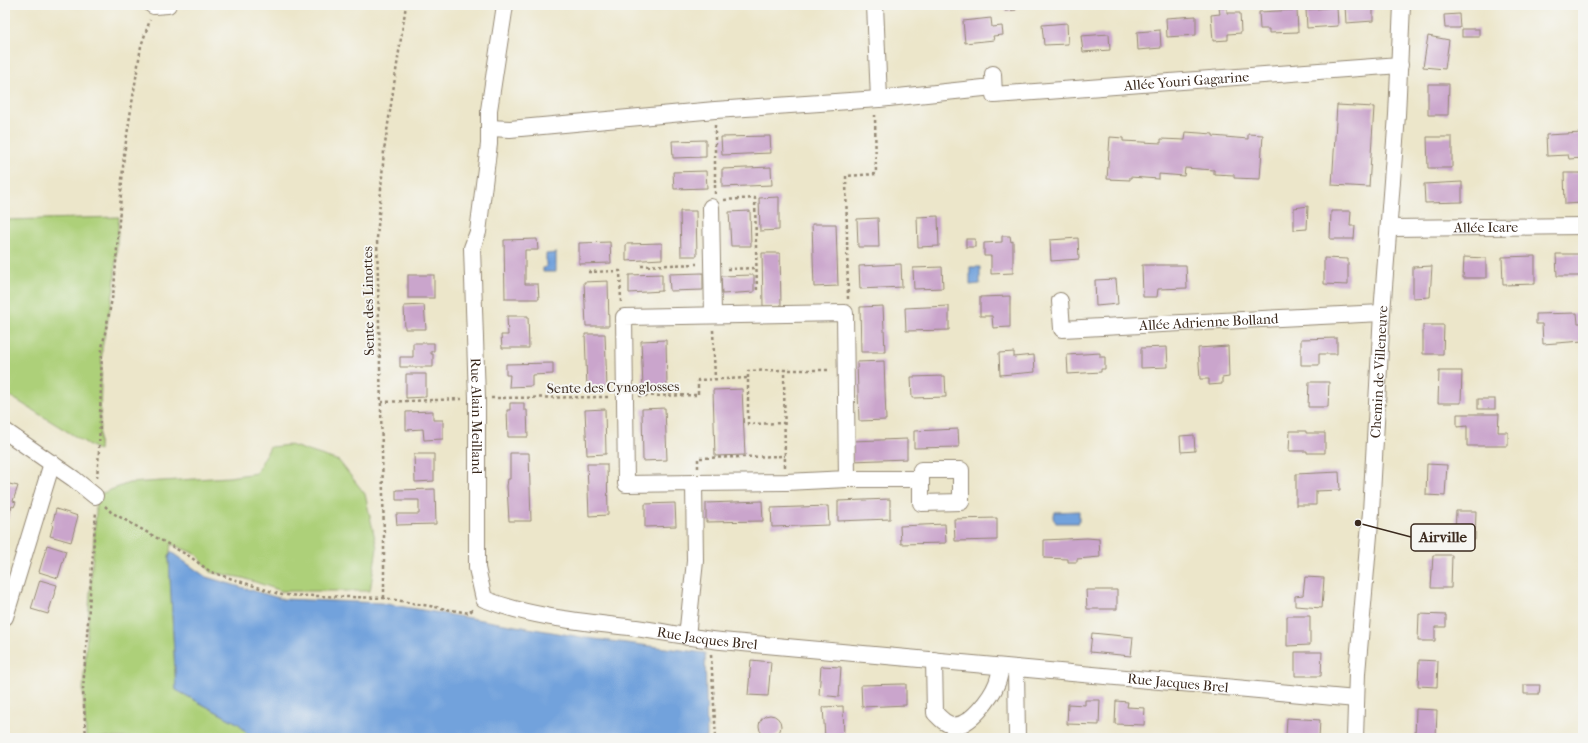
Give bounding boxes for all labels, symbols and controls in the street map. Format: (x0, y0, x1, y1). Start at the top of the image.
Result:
street label: Allée Youri Gagarine (1122, 68, 1250, 94)
street label: Allée Icare (1453, 219, 1518, 236)
street label: Sente des Linottes (359, 246, 378, 356)
street label: Chemin de Villeneuve (1367, 305, 1392, 439)
street label: Allée Adrienne Bolland (1138, 310, 1279, 334)
street label: Rue Alain Meilland (467, 358, 485, 474)
street label: Sente des Cynoglosses (547, 378, 679, 397)
callout: Airville (1411, 524, 1475, 551)
text: Airville (1418, 528, 1468, 546)
street label: Rue Jacques Brel (656, 623, 758, 653)
street label: Rue Jacques Brel (1127, 670, 1229, 696)

